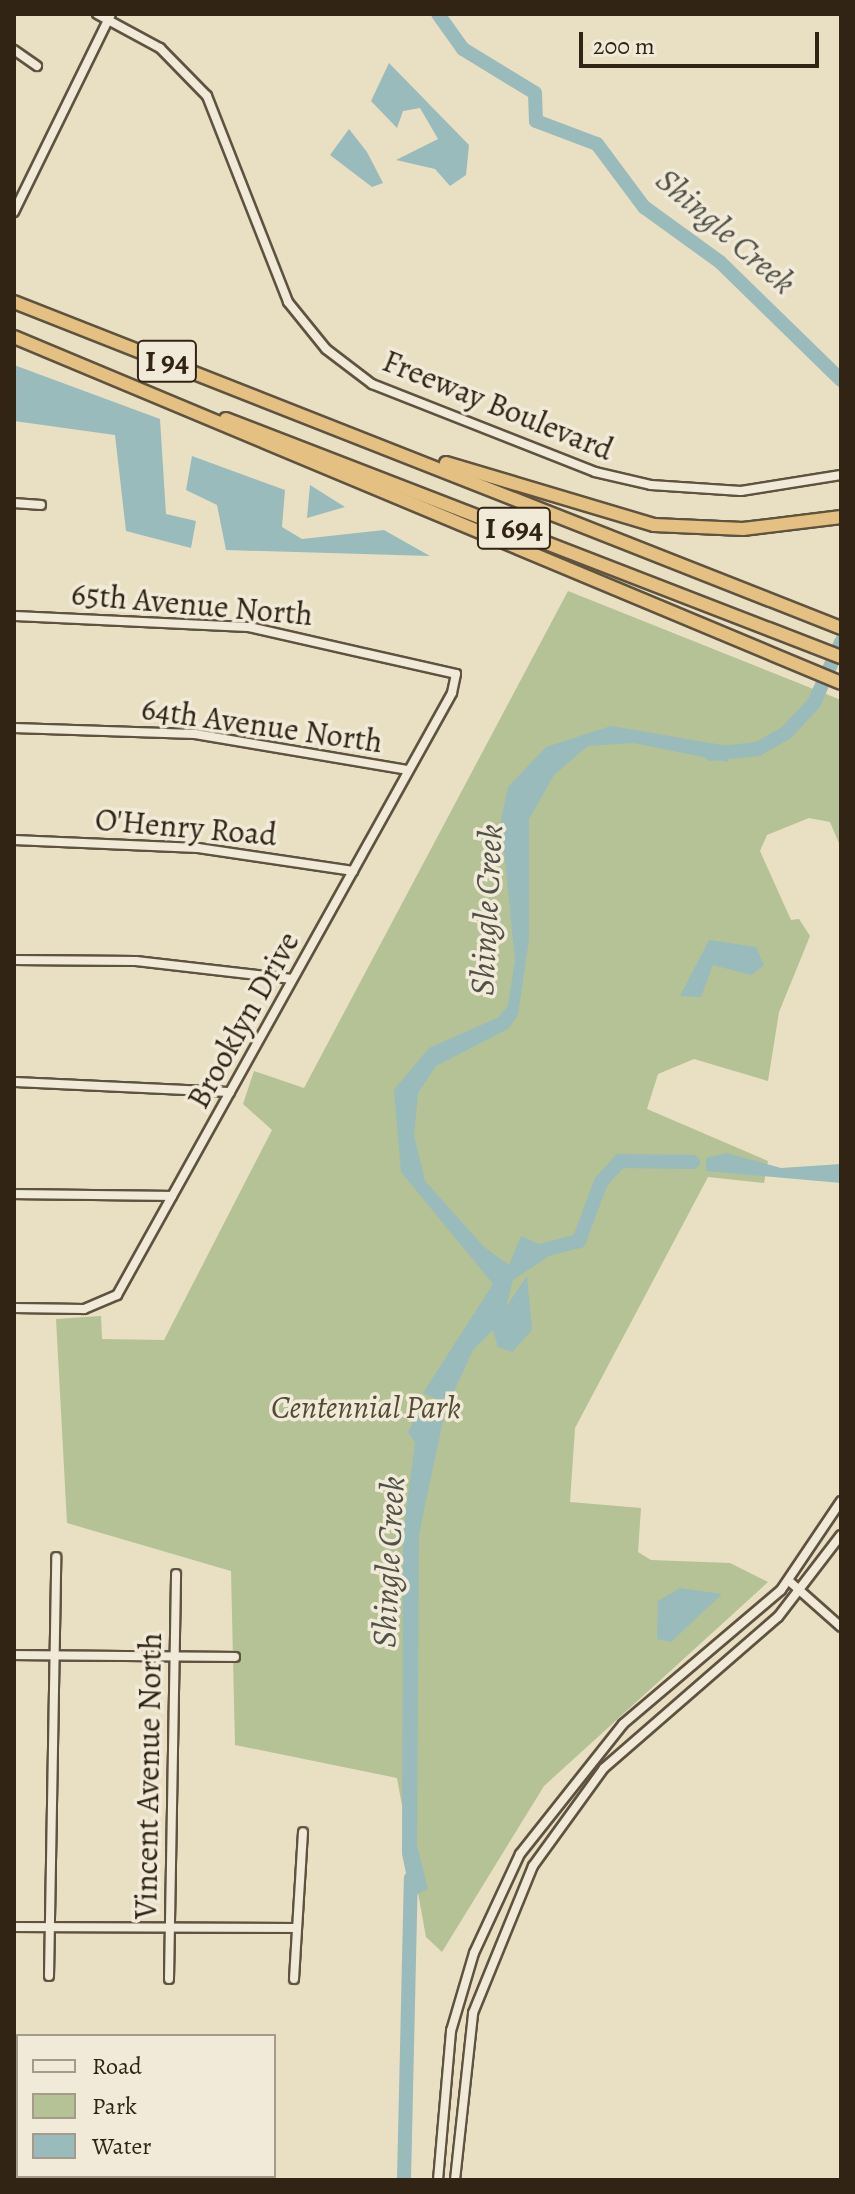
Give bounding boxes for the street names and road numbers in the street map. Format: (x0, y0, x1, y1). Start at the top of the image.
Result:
road number: I 94 (135, 335, 199, 387)
street label: Freeway Boulevard (377, 341, 619, 469)
road number: I 694 (476, 502, 552, 554)
street label: 65th Avenue North (70, 574, 314, 634)
street label: 64th Avenue North (139, 689, 385, 761)
street label: O'Henry Road (94, 800, 278, 854)
street label: Brooklyn Drive (179, 925, 307, 1115)
street label: Vincent Avenue North (126, 1632, 170, 1920)

